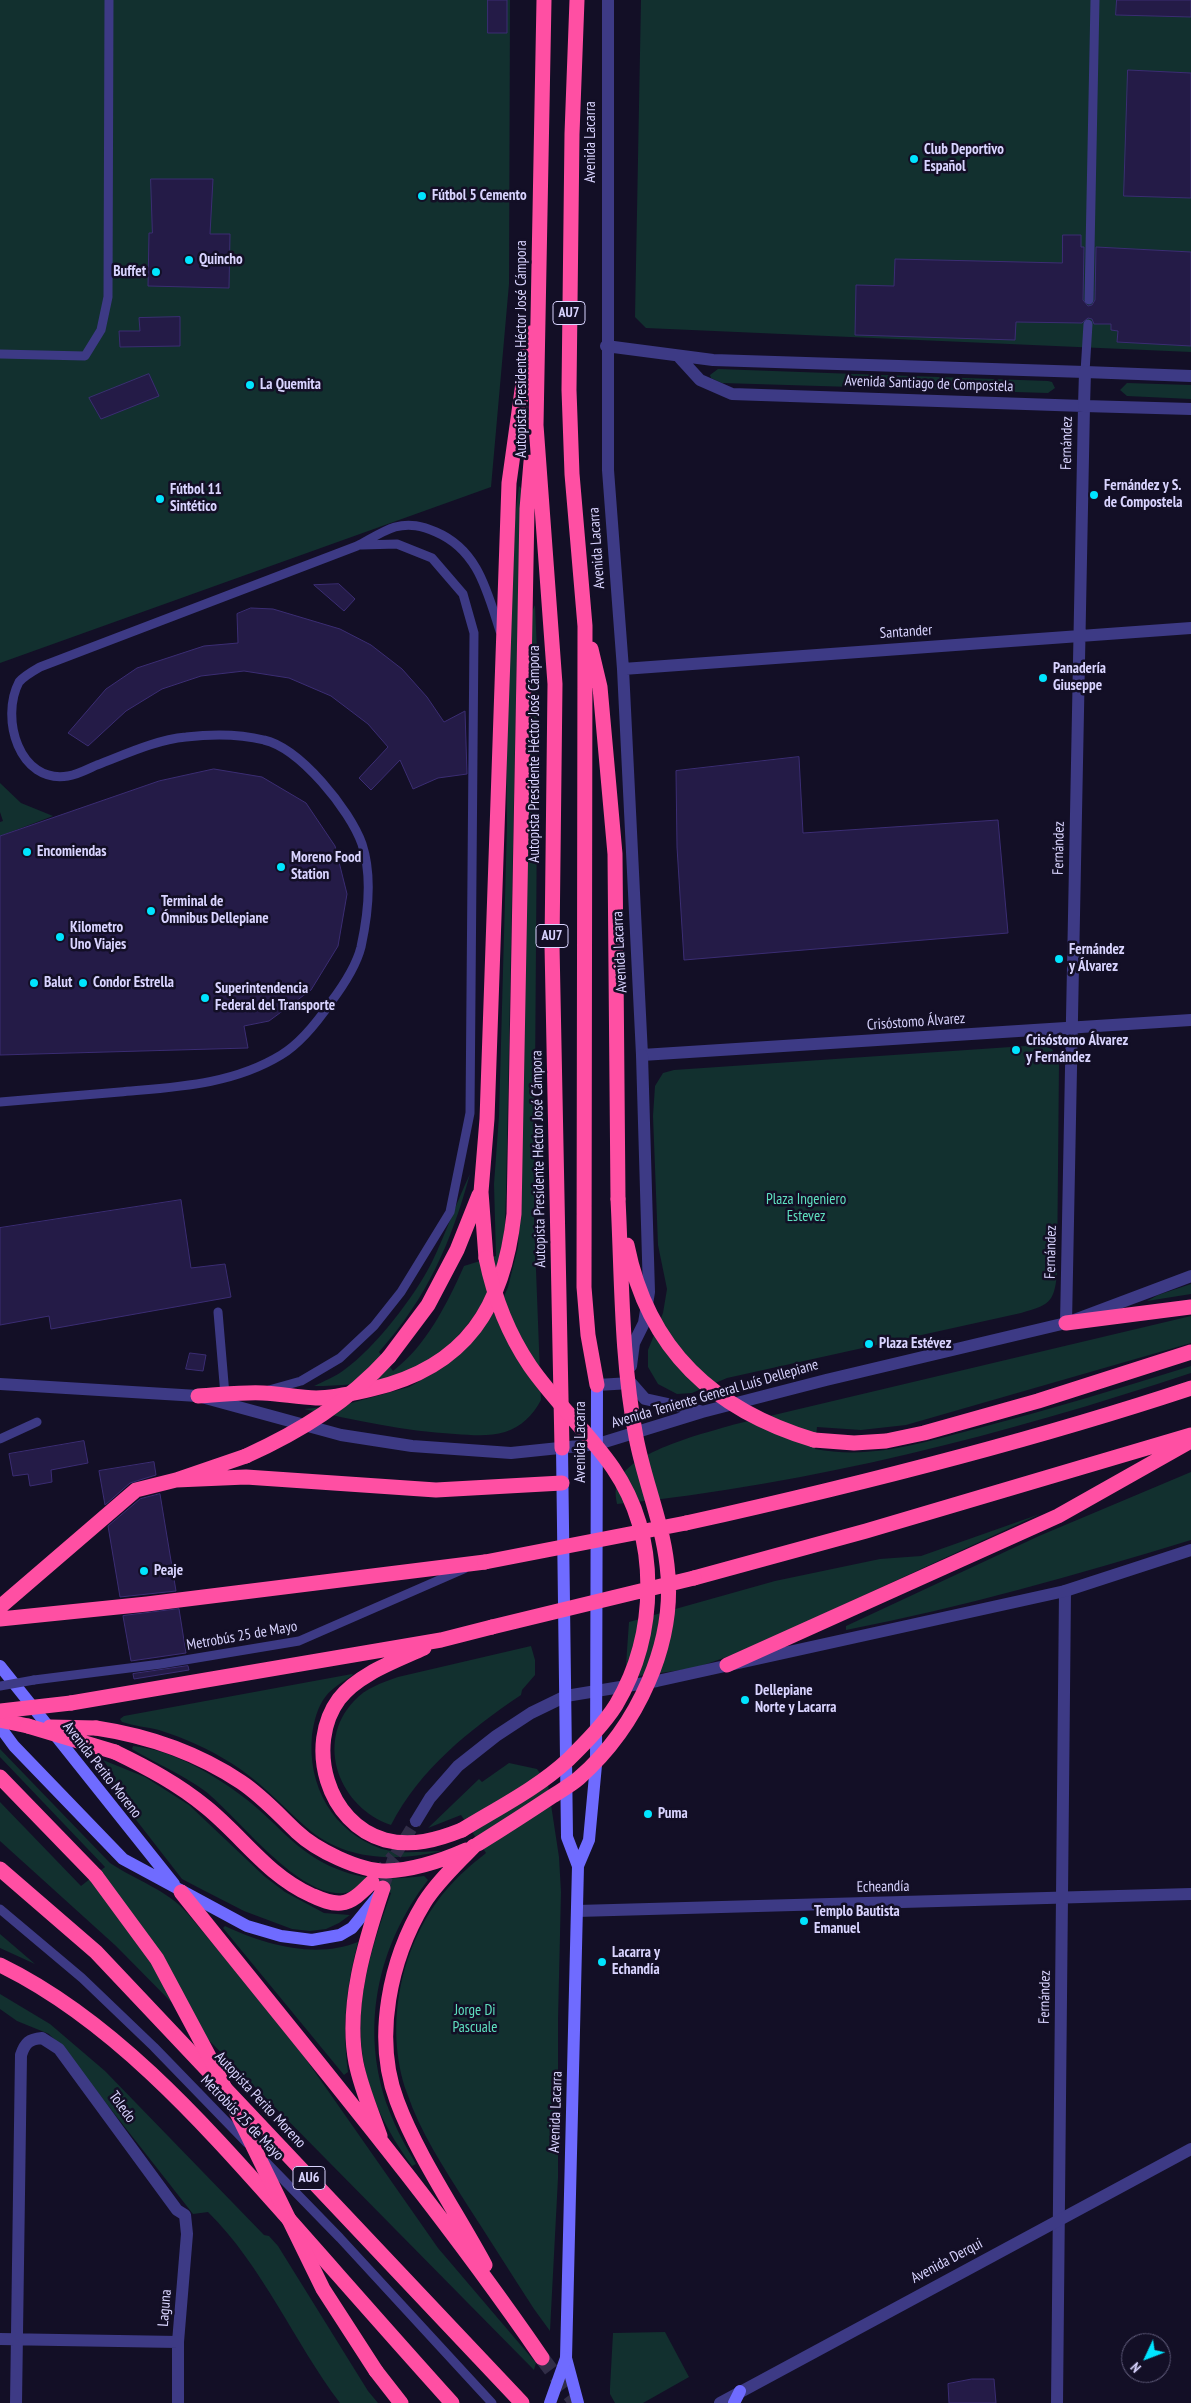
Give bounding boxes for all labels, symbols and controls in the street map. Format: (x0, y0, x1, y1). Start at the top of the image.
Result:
street label: Avenida Lacarra (582, 101, 600, 183)
place label: Club Deportivo Español (924, 141, 1004, 176)
marker: Club Deportivo Español (908, 153, 920, 165)
place label: Fútbol 5 Cemento (432, 187, 527, 205)
marker: Fútbol 5 Cemento (416, 190, 428, 202)
street label: Autopista Presidente Héctor José Cámpora (513, 240, 531, 458)
place label: Quincho (199, 251, 243, 269)
marker: Quincho (183, 254, 195, 266)
place label: Buffet (113, 263, 146, 281)
marker: Buffet (150, 266, 162, 278)
road number: AU7 (553, 302, 585, 324)
street label: Avenida Santiago de Compostela (844, 372, 1014, 396)
place label: La Quemita (260, 376, 321, 394)
marker: La Quemita (244, 379, 256, 391)
street label: Fernández (1058, 416, 1076, 470)
place label: Fernández y S. de Compostela (1104, 477, 1182, 512)
place label: Fútbol 11 Sintético (170, 481, 222, 516)
marker: Fernández y S. de Compostela (1088, 489, 1100, 501)
marker: Fútbol 11 Sintético (154, 493, 166, 505)
street label: Avenida Lacarra (585, 507, 609, 589)
street label: Santander (879, 621, 933, 643)
street label: Autopista Presidente Héctor José Cámpora (526, 645, 544, 863)
place label: Panadería Giuseppe (1053, 660, 1106, 695)
marker: Panadería Giuseppe (1037, 672, 1049, 684)
street label: Fernández (1050, 821, 1068, 875)
place label: Encomiendas (37, 843, 107, 861)
marker: Encomiendas (21, 846, 33, 858)
place label: Moreno Food Station (291, 849, 361, 884)
marker: Moreno Food Station (275, 861, 287, 873)
place label: Terminal de Ómnibus Dellepiane (161, 893, 269, 928)
marker: Terminal de Ómnibus Dellepiane (145, 905, 157, 917)
street label: Avenida Lacarra (609, 911, 631, 993)
place label: Kilometro Uno Viajes (70, 919, 126, 954)
road number: AU7 (536, 924, 568, 948)
marker: Kilometro Uno Viajes (54, 931, 66, 943)
place label: Fernández y Álvarez (1069, 941, 1125, 976)
marker: Fernández y Álvarez (1053, 953, 1065, 965)
place label: Balut (44, 974, 72, 992)
place label: Condor Estrella (93, 974, 174, 992)
marker: Balut (28, 977, 40, 989)
marker: Condor Estrella (77, 977, 89, 989)
place label: Superintendencia Federal del Transporte (215, 980, 335, 1015)
marker: Superintendencia Federal del Transporte (199, 992, 211, 1004)
street label: Crisóstomo Álvarez (866, 1010, 966, 1034)
place label: Crisóstomo Álvarez y Fernández (1026, 1032, 1128, 1067)
marker: Crisóstomo Álvarez y Fernández (1010, 1044, 1022, 1056)
street label: Autopista Presidente Héctor José Cámpora (528, 1050, 550, 1268)
park label: Plaza Ingeniero Estevez (766, 1191, 846, 1226)
street label: Fernández (1042, 1225, 1060, 1279)
place label: Plaza Estévez (879, 1335, 951, 1353)
marker: Plaza Estévez (863, 1338, 875, 1350)
street label: Avenida Teniente General Luís Dellepiane (609, 1356, 821, 1432)
street label: Avenida Lacarra (572, 1401, 590, 1483)
place label: Peaje (154, 1562, 183, 1580)
marker: Peaje (138, 1565, 150, 1577)
street label: Metrobús 25 de Mayo (185, 1617, 299, 1655)
place label: Dellepiane Norte y Lacarra (755, 1682, 836, 1717)
marker: Dellepiane Norte y Lacarra (739, 1694, 751, 1706)
street label: Avenida Perito Moreno (59, 1718, 145, 1822)
place label: Puma (658, 1805, 688, 1823)
marker: Puma (642, 1808, 654, 1820)
street label: Echeandía (856, 1878, 910, 1896)
place label: Templo Bautista Emanuel (814, 1903, 900, 1938)
marker: Templo Bautista Emanuel (798, 1915, 810, 1927)
place label: Lacarra y Echandía (612, 1944, 660, 1979)
marker: Lacarra y Echandía (596, 1956, 608, 1968)
street label: Fernández (1036, 1970, 1054, 2024)
park label: Jorge Di Pascuale (453, 2002, 497, 2037)
street label: Autopista Perito Moreno (211, 2048, 309, 2152)
street label: Metrobús 25 de Mayo (197, 2071, 287, 2165)
street label: Avenida Lacarra (546, 2071, 566, 2153)
street label: Toledo (105, 2088, 139, 2126)
road number: AU6 (293, 2166, 325, 2190)
street label: Avenida Derqui (908, 2235, 986, 2287)
street label: Laguna (154, 2288, 176, 2328)
north arrow (1121, 2333, 1171, 2383)
text: N (1127, 2359, 1145, 2376)

